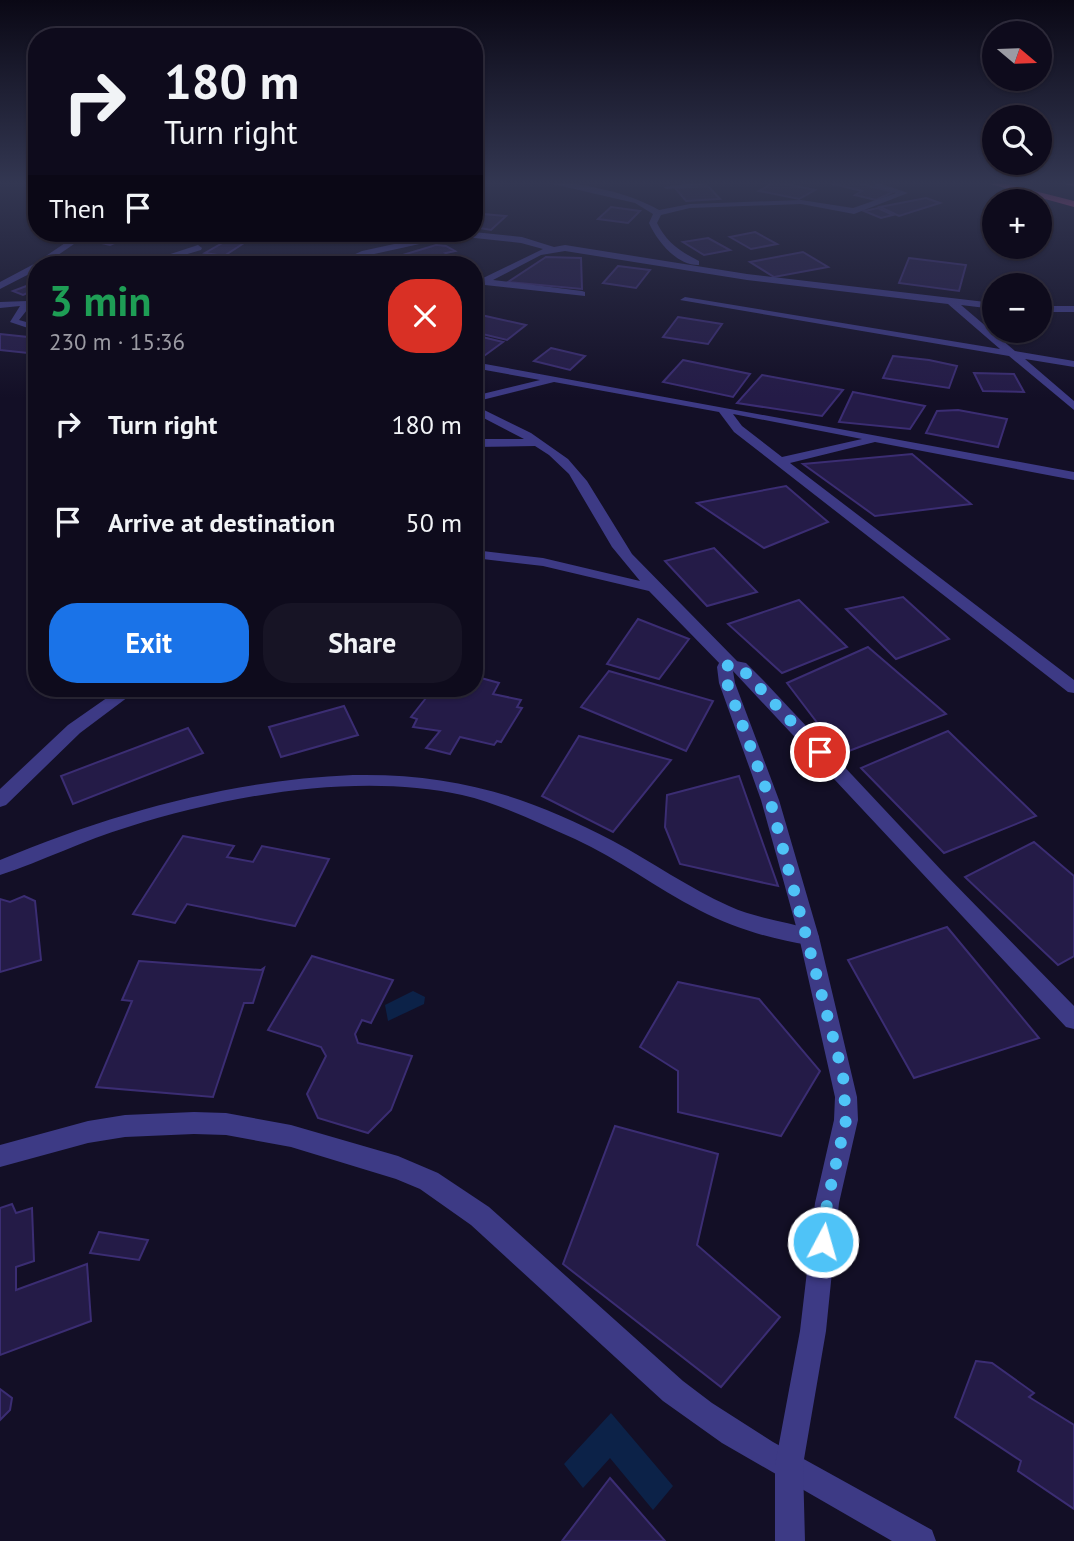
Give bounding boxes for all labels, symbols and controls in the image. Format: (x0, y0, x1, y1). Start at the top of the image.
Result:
north arrow (982, 21, 1052, 91)
map controls (982, 21, 1052, 343)
text: 180 m (164, 49, 299, 113)
icon: right (49, 56, 140, 147)
button: search (982, 105, 1052, 175)
text: Turn right (164, 111, 298, 153)
icon: arrive (119, 189, 157, 227)
button: + (982, 189, 1052, 259)
text: Then (49, 192, 105, 225)
text: 3 min (49, 273, 151, 328)
button: − (982, 273, 1052, 343)
button: close (388, 279, 462, 353)
text: 230 m · 15:36 (49, 327, 185, 356)
icon: right (49, 405, 87, 443)
text: Turn right (108, 408, 217, 441)
text: 180 m (391, 408, 462, 441)
icon: arrive (49, 503, 87, 541)
text: Arrive at destination (108, 506, 335, 539)
text: 50 m (406, 506, 462, 539)
button: Exit (49, 603, 249, 683)
button: Share (263, 603, 462, 683)
pin (790, 722, 850, 782)
icon: arrive (801, 733, 839, 771)
position arrow (786, 1205, 860, 1279)

